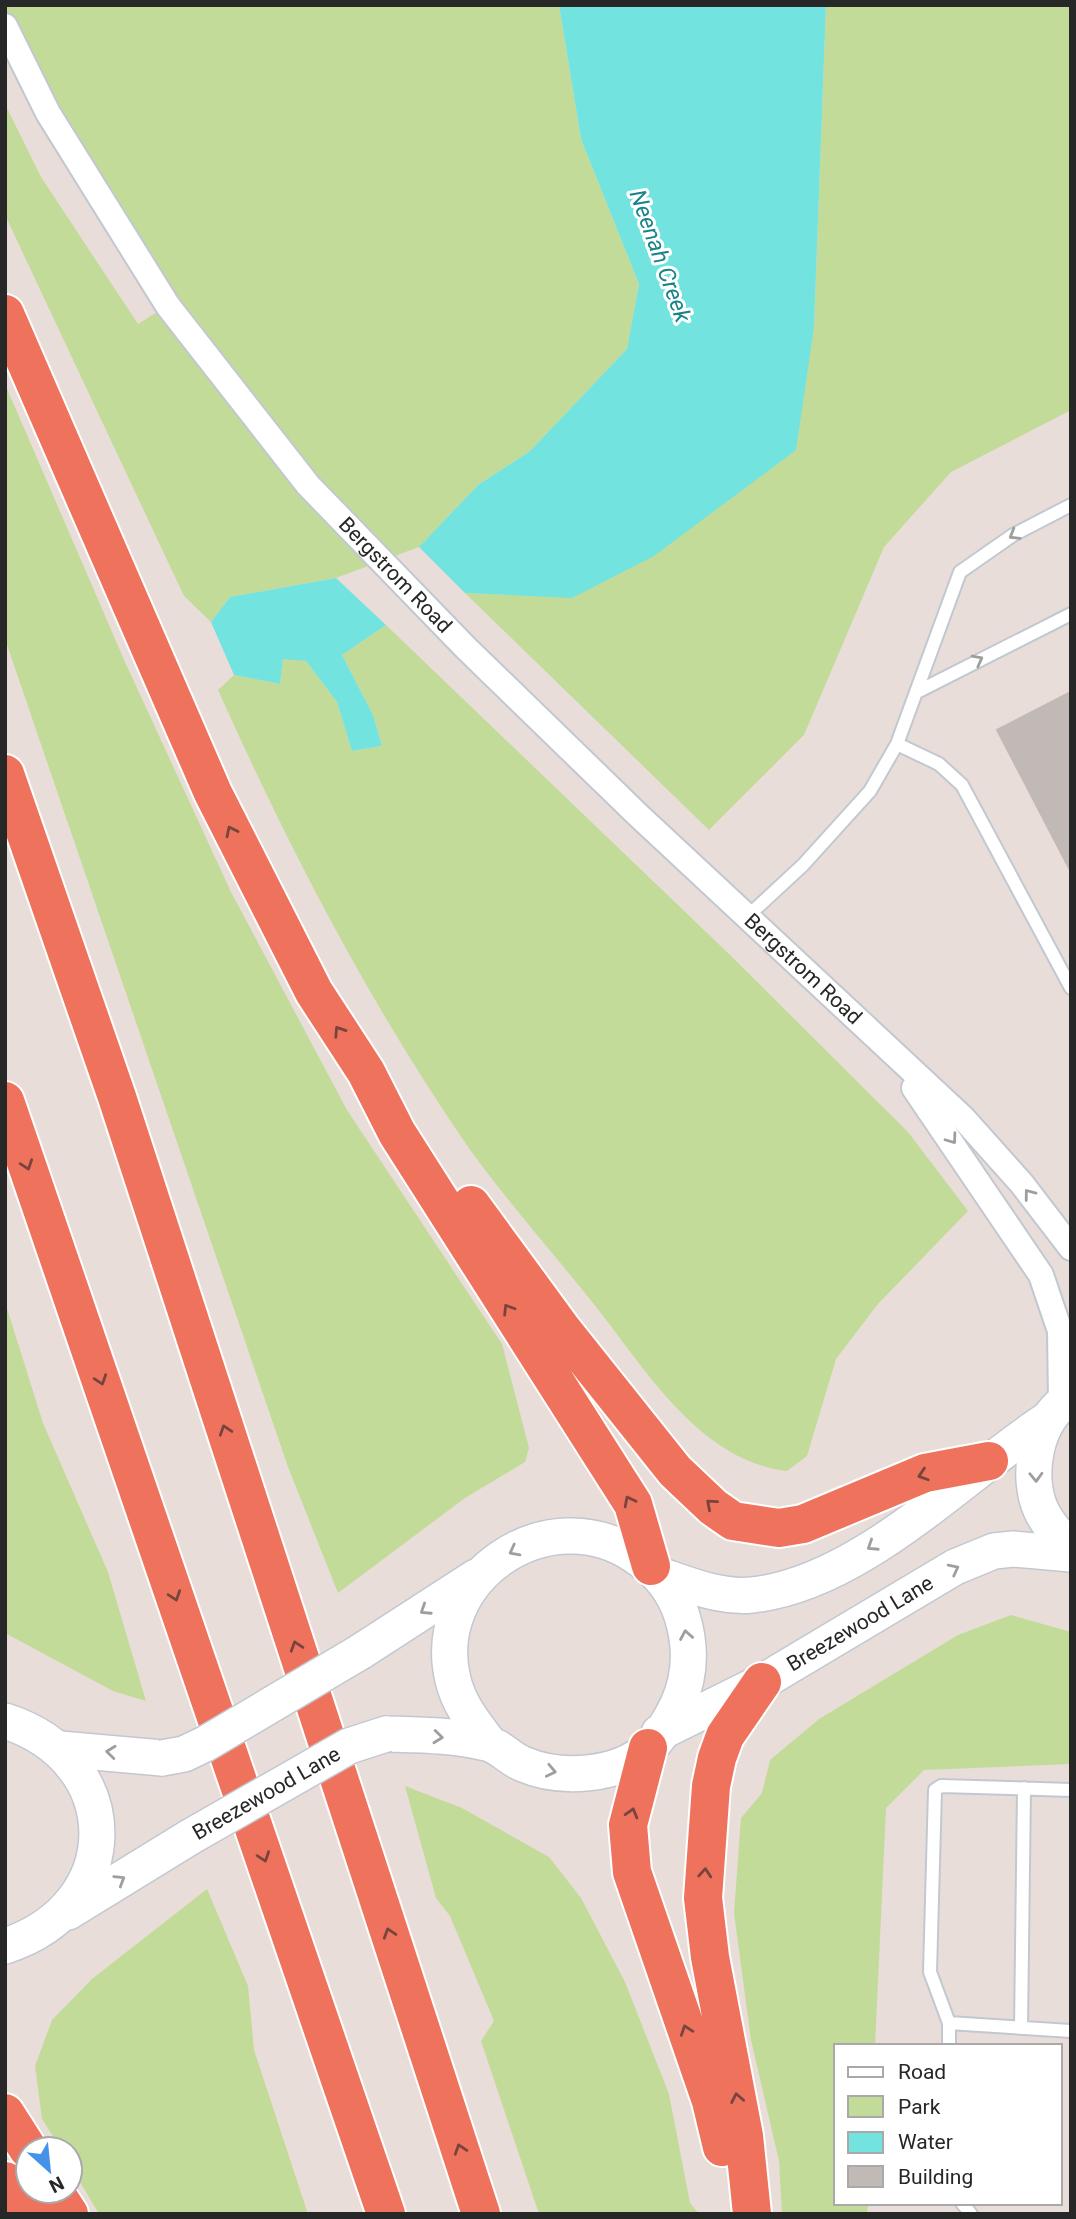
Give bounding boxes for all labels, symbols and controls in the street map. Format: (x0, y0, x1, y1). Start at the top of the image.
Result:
water label: Neenah Creek (624, 186, 697, 326)
street label: Bergstrom Road (334, 512, 457, 638)
one-way arrow (1008, 527, 1021, 540)
one-way arrow (971, 655, 983, 669)
one-way arrow (226, 826, 240, 838)
street label: Bergstrom Road (740, 908, 867, 1029)
one-way arrow (335, 1026, 347, 1039)
one-way arrow (944, 1132, 956, 1144)
one-way arrow (19, 1159, 33, 1171)
one-way arrow (1025, 1189, 1038, 1202)
one-way arrow (504, 1303, 517, 1316)
one-way arrow (93, 1374, 107, 1386)
one-way arrow (219, 1425, 233, 1437)
one-way arrow (917, 1466, 929, 1481)
one-way arrow (1028, 1472, 1043, 1483)
one-way arrow (624, 1496, 638, 1508)
one-way arrow (707, 1500, 720, 1512)
one-way arrow (867, 1537, 880, 1550)
one-way arrow (508, 1542, 521, 1556)
one-way arrow (947, 1563, 959, 1577)
street label: Breezewood Lane (783, 1571, 937, 1676)
one-way arrow (167, 1589, 181, 1601)
one-way arrow (419, 1602, 432, 1615)
one-way arrow (679, 1629, 694, 1641)
one-way arrow (290, 1641, 304, 1653)
one-way arrow (432, 1729, 444, 1744)
street label: Breezewood Lane (188, 1742, 344, 1845)
one-way arrow (106, 1745, 117, 1760)
one-way arrow (545, 1762, 557, 1777)
one-way arrow (624, 1807, 638, 1819)
one-way arrow (256, 1851, 270, 1863)
one-way arrow (697, 1867, 712, 1878)
one-way arrow (113, 1875, 126, 1888)
one-way arrow (383, 1927, 397, 1939)
one-way arrow (680, 2025, 694, 2037)
legend (834, 2044, 1062, 2205)
text: Road (898, 2060, 946, 2084)
one-way arrow (730, 2092, 745, 2104)
text: Park (898, 2095, 941, 2119)
text: Water (898, 2130, 953, 2154)
north arrow (14, 2135, 84, 2205)
one-way arrow (453, 2143, 468, 2155)
text: Building (898, 2165, 973, 2189)
text: N (45, 2171, 68, 2198)

